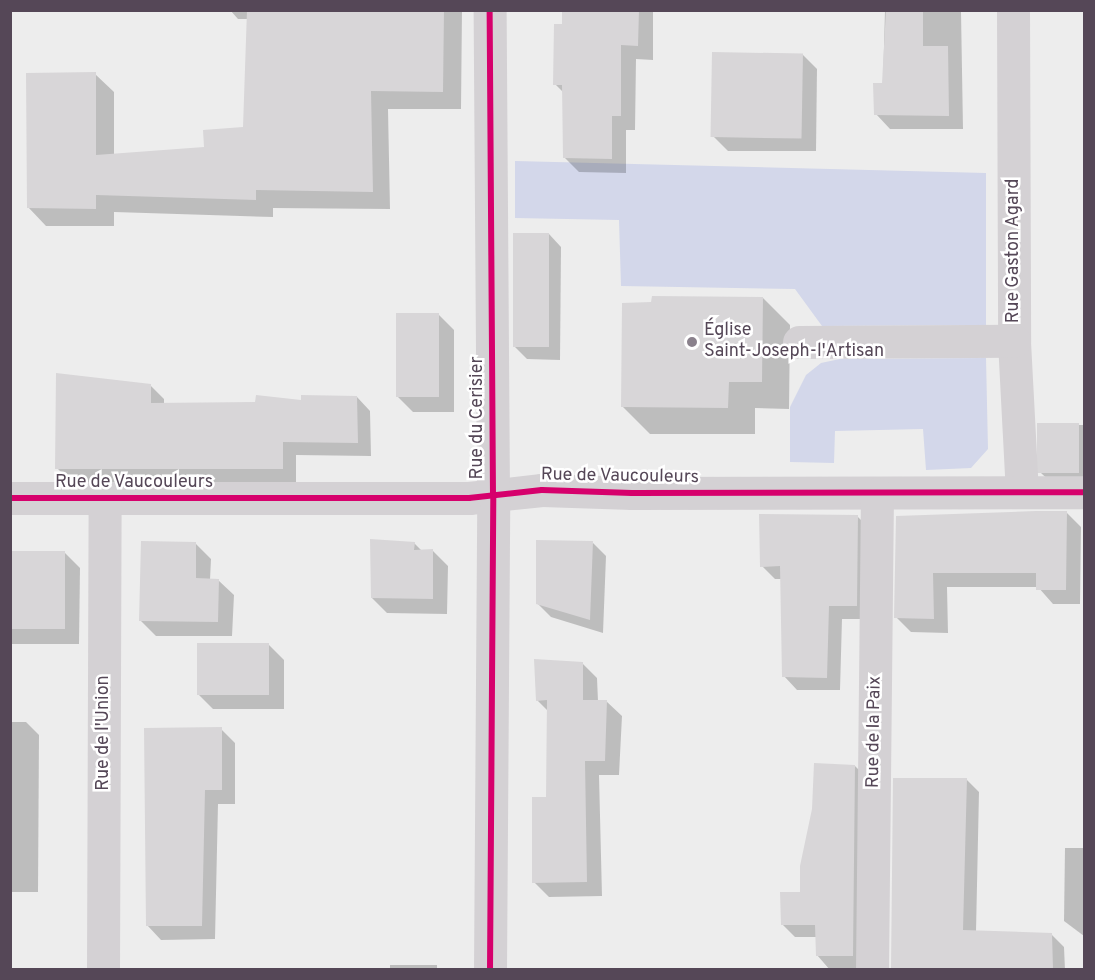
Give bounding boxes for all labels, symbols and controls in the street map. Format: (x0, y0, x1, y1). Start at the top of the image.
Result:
street label: Rue Gaston Agard (1003, 178, 1025, 324)
place label: Église Saint-Joseph-l'Artisan (704, 321, 884, 364)
marker: Église Saint-Joseph-l'Artisan (685, 335, 699, 349)
street label: Rue du Cerisier (467, 356, 489, 480)
street label: Rue de Vaucouleurs (540, 465, 700, 489)
street label: Rue de Vaucouleurs (55, 472, 213, 494)
street label: Rue de l'Union (93, 675, 115, 791)
street label: Rue de la Paix (863, 676, 887, 788)

